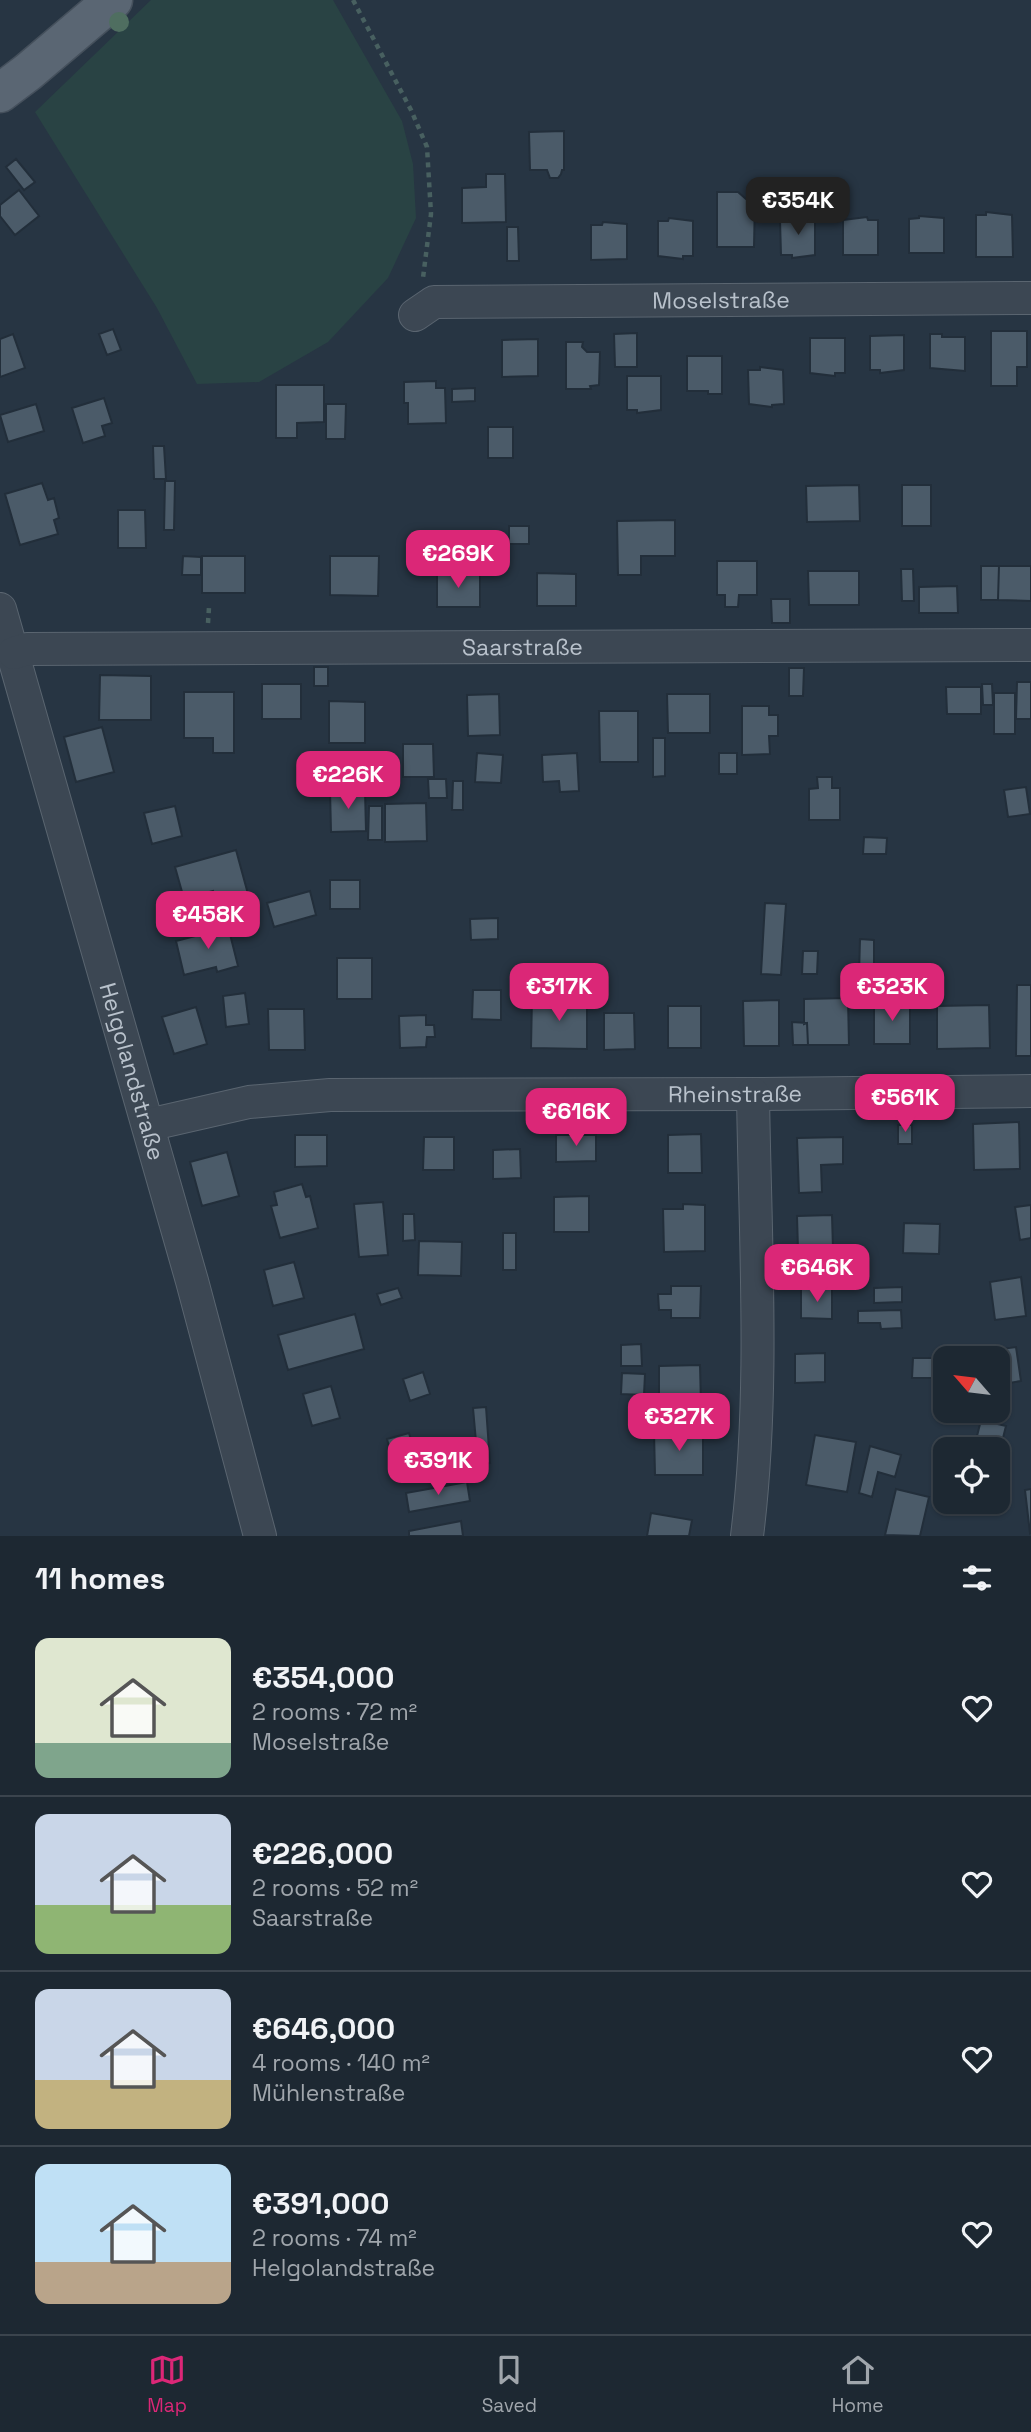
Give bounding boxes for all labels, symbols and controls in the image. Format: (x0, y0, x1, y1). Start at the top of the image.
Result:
pin: €354K (749, 177, 847, 237)
text: €354K (762, 185, 834, 215)
street label: Moselstraße (652, 285, 790, 316)
pin: €269K (409, 530, 507, 590)
text: €269K (422, 538, 494, 568)
street label: Saarstraße (462, 632, 583, 662)
pin: €226K (299, 752, 397, 811)
text: €226K (312, 759, 384, 789)
pin: €458K (159, 892, 257, 951)
text: €458K (172, 899, 244, 929)
pin: €317K (510, 964, 608, 1023)
pin: €323K (843, 964, 941, 1023)
text: €317K (526, 971, 592, 1001)
text: €323K (856, 971, 928, 1001)
street label: Helgolandstraße (93, 979, 172, 1164)
pin: €561K (856, 1074, 954, 1134)
street label: Rheinstraße (668, 1078, 802, 1109)
text: €561K (871, 1082, 939, 1112)
pin: €616K (527, 1088, 625, 1148)
text: €616K (542, 1096, 610, 1126)
pin: €646K (768, 1244, 866, 1304)
text: €646K (780, 1252, 854, 1282)
north arrow (933, 1346, 1010, 1423)
map controls (933, 1346, 1010, 1514)
pin: €327K (630, 1394, 728, 1453)
text: €327K (644, 1401, 714, 1431)
button: locate (933, 1437, 1010, 1514)
pin: €391K (389, 1438, 487, 1497)
text: €391K (404, 1445, 472, 1475)
text: 11 homes (35, 1559, 165, 1598)
icon: filters (958, 1559, 996, 1597)
text: €354,000 (252, 1658, 394, 1697)
icon: home (91, 1666, 175, 1750)
icon: heart (958, 1689, 996, 1727)
text: 2 rooms · 72 m² (252, 1697, 417, 1727)
text: Moselstraße (252, 1727, 390, 1757)
text: €226,000 (252, 1834, 393, 1873)
icon: home (91, 1842, 175, 1926)
icon: heart (958, 1865, 996, 1903)
text: 2 rooms · 52 m² (252, 1873, 418, 1903)
text: Saarstraße (252, 1903, 373, 1933)
text: €646,000 (252, 2009, 395, 2048)
icon: home (91, 2017, 175, 2101)
icon: heart (958, 2040, 996, 2078)
text: 4 rooms · 140 m² (252, 2048, 430, 2078)
text: Mühlenstraße (252, 2078, 405, 2108)
text: €391,000 (252, 2184, 389, 2223)
icon: home (91, 2192, 175, 2276)
icon: heart (958, 2215, 996, 2253)
text: 2 rooms · 74 m² (252, 2223, 417, 2253)
text: Helgolandstraße (252, 2253, 435, 2283)
tab: Map (147, 2351, 187, 2418)
tab: Saved (482, 2351, 537, 2418)
tab: Home (832, 2351, 884, 2418)

